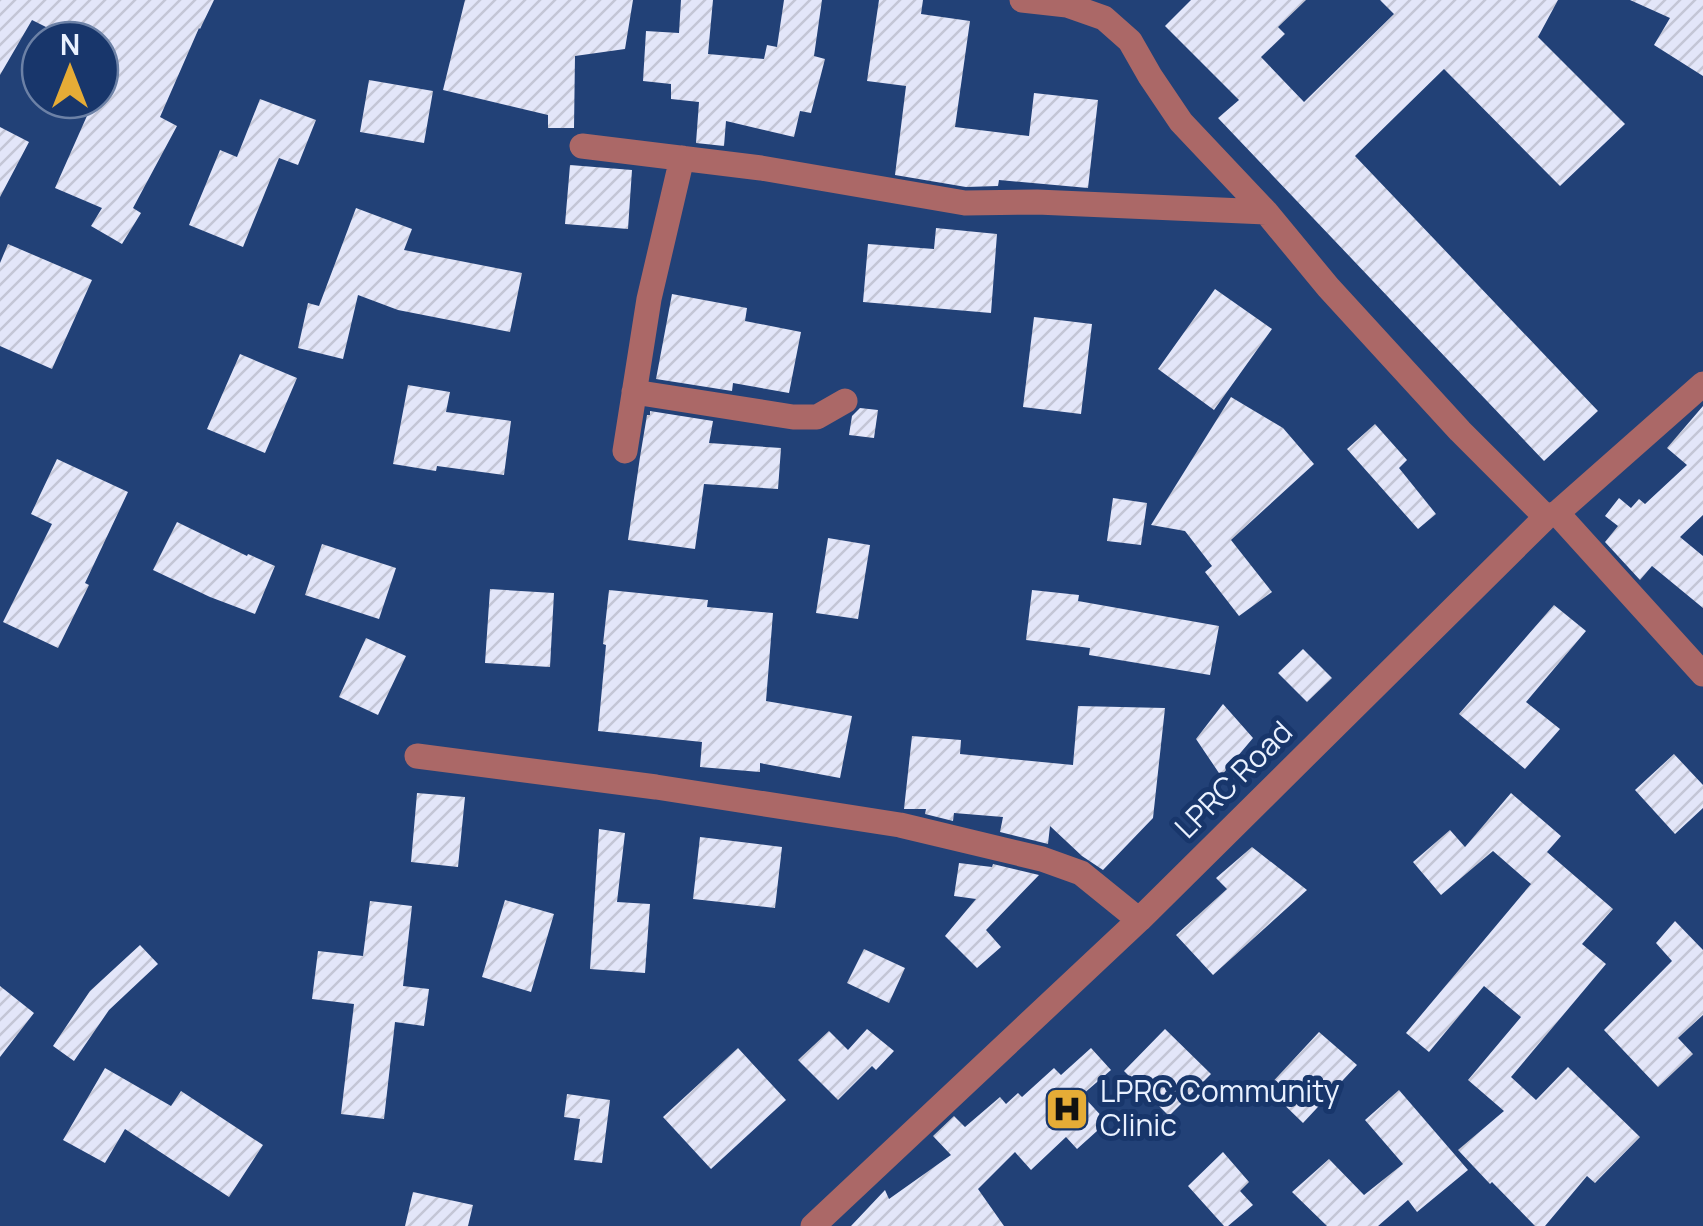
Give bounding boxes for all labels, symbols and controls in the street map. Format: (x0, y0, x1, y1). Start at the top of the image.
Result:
north arrow (20, 20, 120, 120)
text: N (60, 25, 80, 63)
street label: LPRC Road (1165, 711, 1301, 847)
place label: LPRC Community Clinic (1100, 1070, 1340, 1145)
hospital icon: LPRC Community Clinic (1044, 1086, 1090, 1132)

